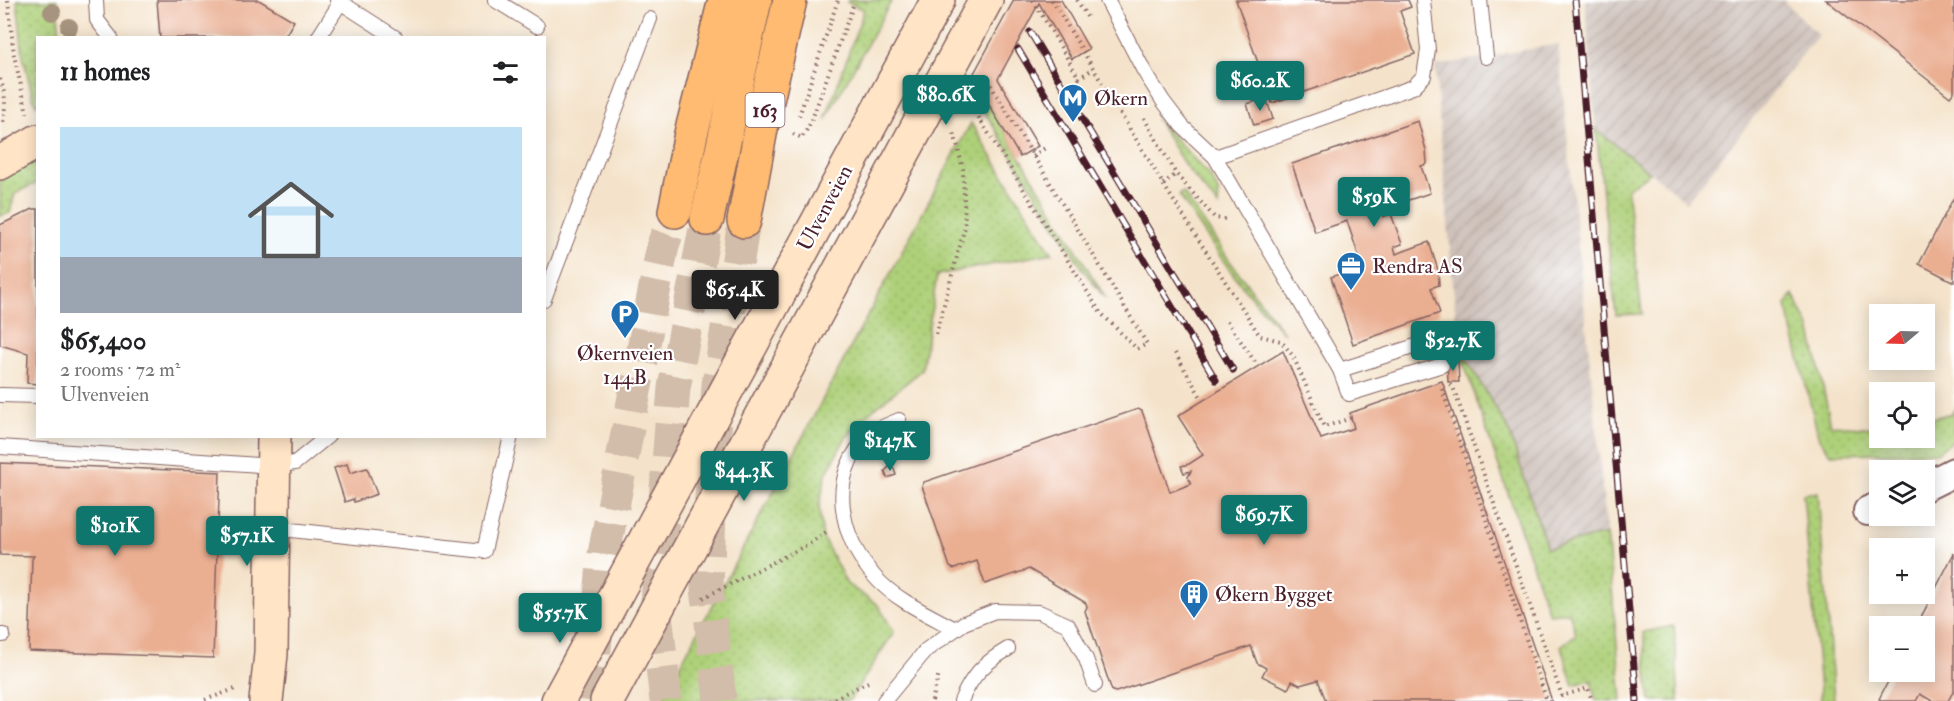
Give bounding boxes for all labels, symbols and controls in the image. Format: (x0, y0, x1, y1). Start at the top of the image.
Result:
text: 11 homes (60, 56, 150, 88)
icon: filters (489, 56, 522, 89)
pin: $60.2K (1211, 61, 1309, 112)
text: $60.2K (1230, 68, 1290, 93)
pin: $80.6K (897, 75, 995, 126)
text: $80.6K (917, 82, 975, 107)
metro station icon: Økern (1057, 82, 1089, 124)
place label: Økern (1094, 85, 1148, 112)
road number: 163 (746, 93, 784, 127)
street label: Ulvenveien (791, 160, 859, 256)
icon: home (237, 166, 345, 274)
pin: $59K (1338, 177, 1410, 228)
text: $59K (1352, 184, 1396, 209)
office icon: Rendra AS (1335, 250, 1367, 292)
place label: Rendra AS (1372, 253, 1463, 280)
pin: $65.4K (686, 270, 784, 321)
text: $65.4K (706, 277, 764, 302)
parking icon: Økernveien 144B (609, 298, 641, 340)
north arrow (1869, 304, 1935, 370)
map controls (1869, 304, 1935, 682)
pin: $52.7K (1404, 321, 1502, 372)
text: $65,400 (60, 325, 146, 357)
text: $52.7K (1425, 328, 1481, 353)
place label: Økernveien 144B (577, 340, 673, 391)
text: 2 rooms · 72 m² (60, 357, 180, 382)
text: Ulvenveien (60, 382, 149, 407)
button: locate (1869, 382, 1935, 448)
pin: $147K (848, 421, 932, 472)
text: $147K (864, 428, 916, 453)
pin: $44.3K (695, 451, 793, 502)
text: $44.3K (715, 458, 773, 483)
button: layers (1869, 460, 1935, 526)
pin: $69.7K (1215, 495, 1313, 546)
text: $69.7K (1235, 502, 1293, 527)
pin: $101K (73, 506, 157, 557)
text: $101K (90, 513, 140, 538)
pin: $57.1K (198, 516, 296, 567)
text: $57.1K (220, 523, 274, 548)
button: + (1869, 538, 1935, 604)
building icon: Økern Bygget (1178, 578, 1210, 620)
place label: Økern Bygget (1215, 581, 1333, 608)
pin: $55.7K (511, 593, 609, 644)
text: $55.7K (533, 600, 587, 625)
button: − (1869, 616, 1935, 682)

